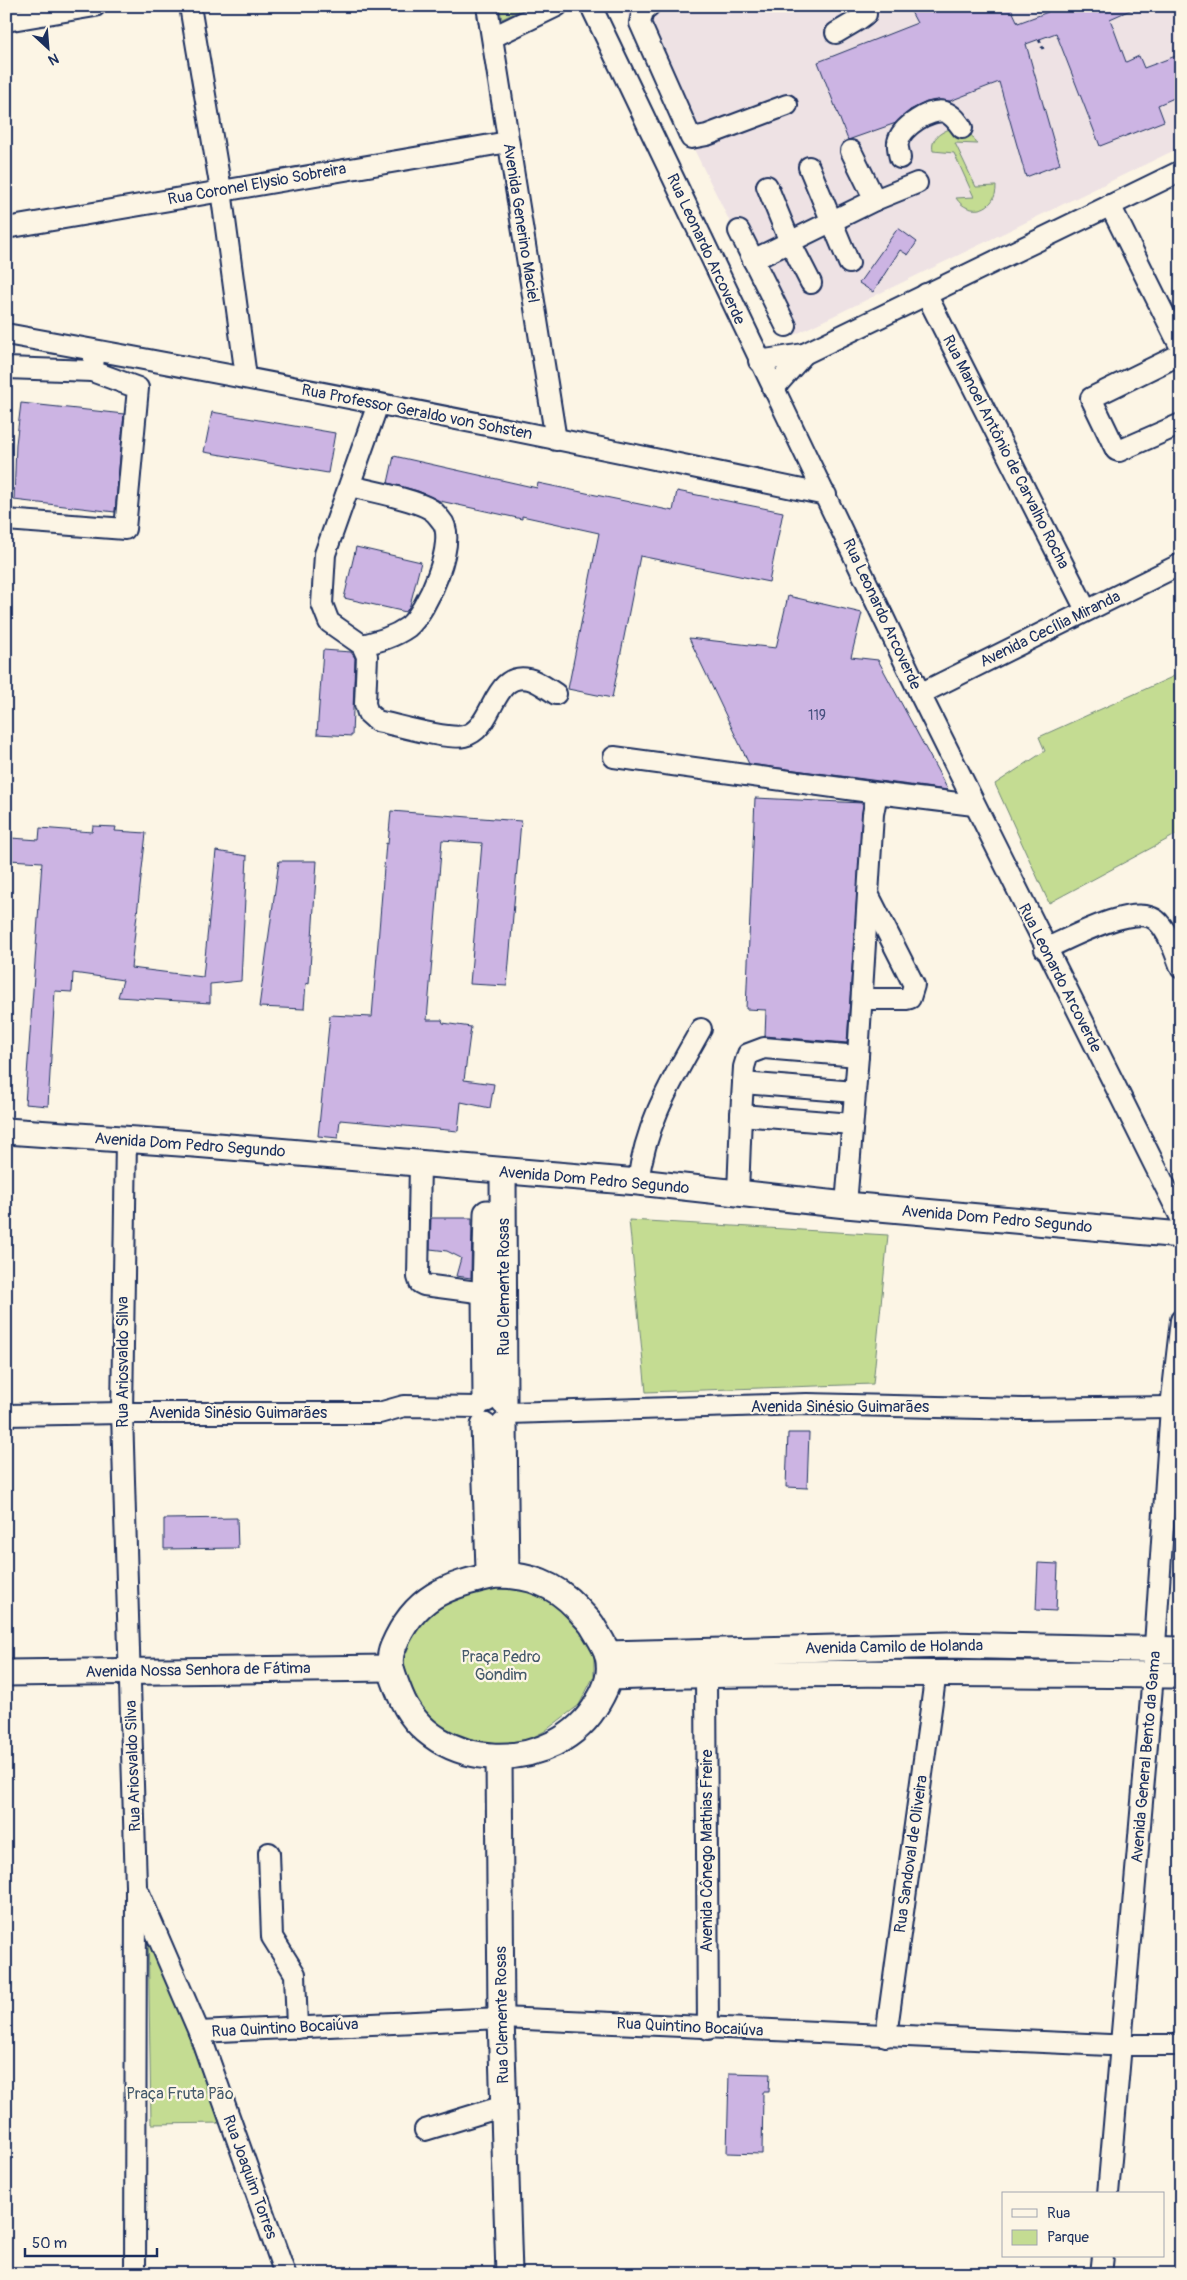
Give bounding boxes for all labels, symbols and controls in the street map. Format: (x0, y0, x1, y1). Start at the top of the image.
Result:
north arrow (22, 22, 72, 72)
text: N (45, 50, 61, 69)
street label: Avenida Generino Maciel (498, 142, 544, 304)
street label: Rua Coronel Elysio Sobreira (166, 158, 348, 210)
street label: Rua Leonardo Arcoverde (662, 170, 750, 328)
street label: Rua Manoel Antônio de Carvalho Rocha (938, 332, 1074, 572)
street label: Rua Professor Geraldo von Sohsten (300, 380, 534, 444)
street label: Rua Leonardo Arcoverde (838, 535, 926, 693)
street label: Avenida Cecília Miranda (976, 586, 1124, 672)
house number: 119 (808, 707, 826, 724)
street label: Rua Leonardo Arcoverde (1014, 900, 1106, 1056)
street label: Avenida Dom Pedro Segundo (94, 1128, 286, 1162)
street label: Avenida Dom Pedro Segundo (498, 1162, 690, 1198)
street label: Avenida Dom Pedro Segundo (901, 1201, 1093, 1237)
street label: Rua Clemente Rosas (494, 1218, 514, 1356)
street label: Rua Ariosvaldo Silva (113, 1296, 133, 1428)
street label: Avenida Sinésio Guimarães (751, 1397, 929, 1417)
street label: Avenida Sinésio Guimarães (149, 1403, 327, 1423)
street label: Avenida Camilo de Holanda (805, 1635, 983, 1659)
park label: Praça Pedro Gondim (461, 1647, 541, 1685)
street label: Avenida General Bento da Gama (1127, 1650, 1165, 1864)
street label: Avenida Nossa Senhora de Fátima (85, 1658, 311, 1682)
street label: Rua Ariosvaldo Silva (121, 1700, 145, 1832)
street label: Avenida Cônego Mathias Freire (697, 1749, 717, 1953)
street label: Rua Sandoval de Oliveira (890, 1774, 932, 1934)
street label: Rua Clemente Rosas (491, 1946, 513, 2084)
street label: Rua Quintino Bocaiúva (616, 2013, 764, 2041)
street label: Rua Quintino Bocaiúva (211, 2014, 359, 2042)
park label: Praça Fruta Pão (126, 2084, 234, 2104)
street label: Rua Joaquim Torres (218, 2112, 282, 2242)
legend (1002, 2192, 1164, 2258)
text: Rua (1047, 2204, 1070, 2223)
scale bar (25, 2225, 158, 2257)
text: Parque (1047, 2228, 1090, 2247)
text: 50 m (32, 2234, 67, 2253)

